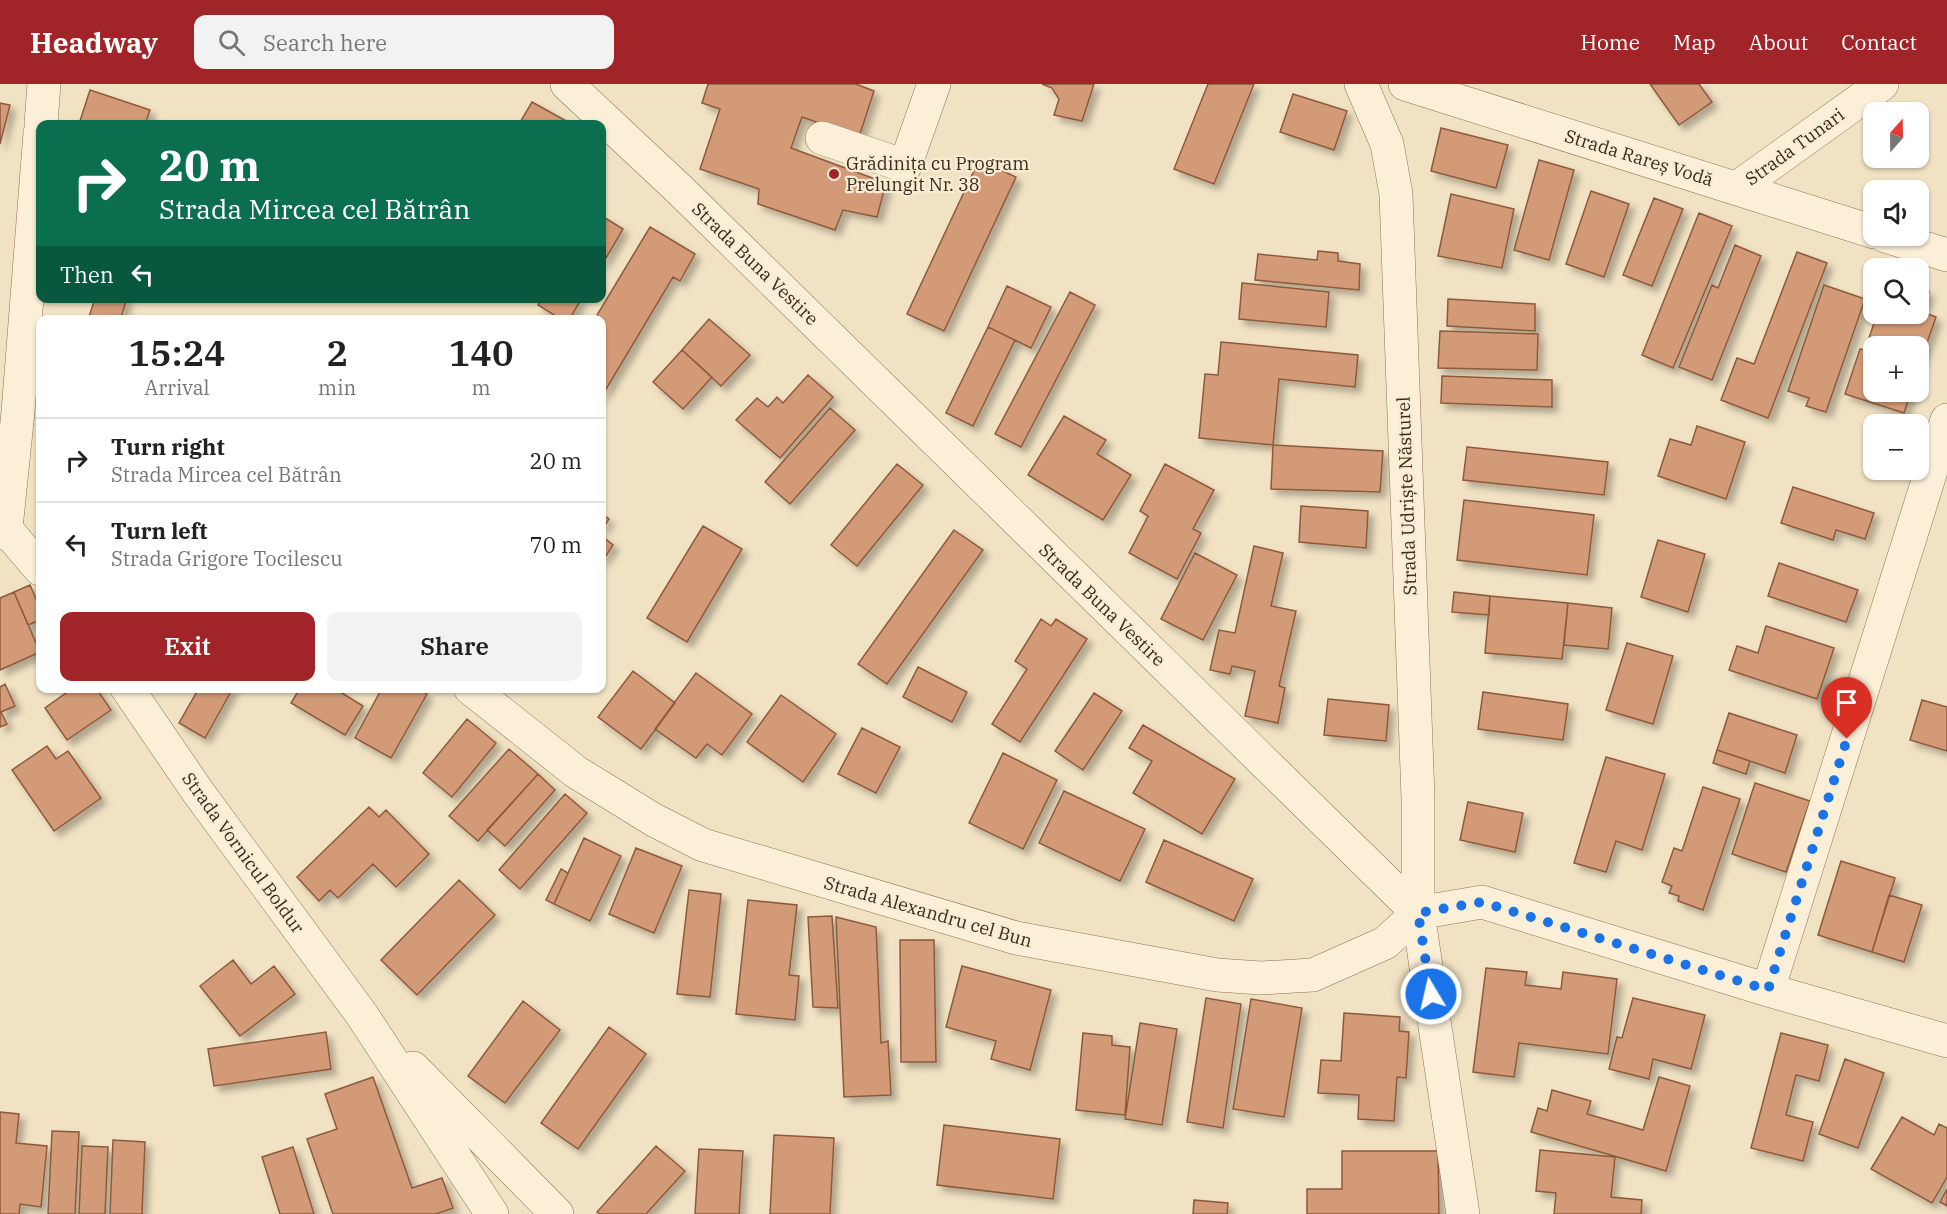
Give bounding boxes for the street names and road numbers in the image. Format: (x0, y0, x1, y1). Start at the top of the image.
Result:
street label: Strada Tunari (1741, 103, 1849, 190)
street label: Strada Rareș Vodă (1562, 124, 1716, 191)
street label: Strada Buna Vestire (687, 197, 823, 330)
street label: Strada Udriște Năsturel (1392, 396, 1421, 596)
street label: Strada Buna Vestire (1034, 538, 1170, 671)
street label: Strada Vornicul Boldur (177, 768, 310, 938)
street label: Strada Alexandru cel Bun (821, 871, 1035, 952)

